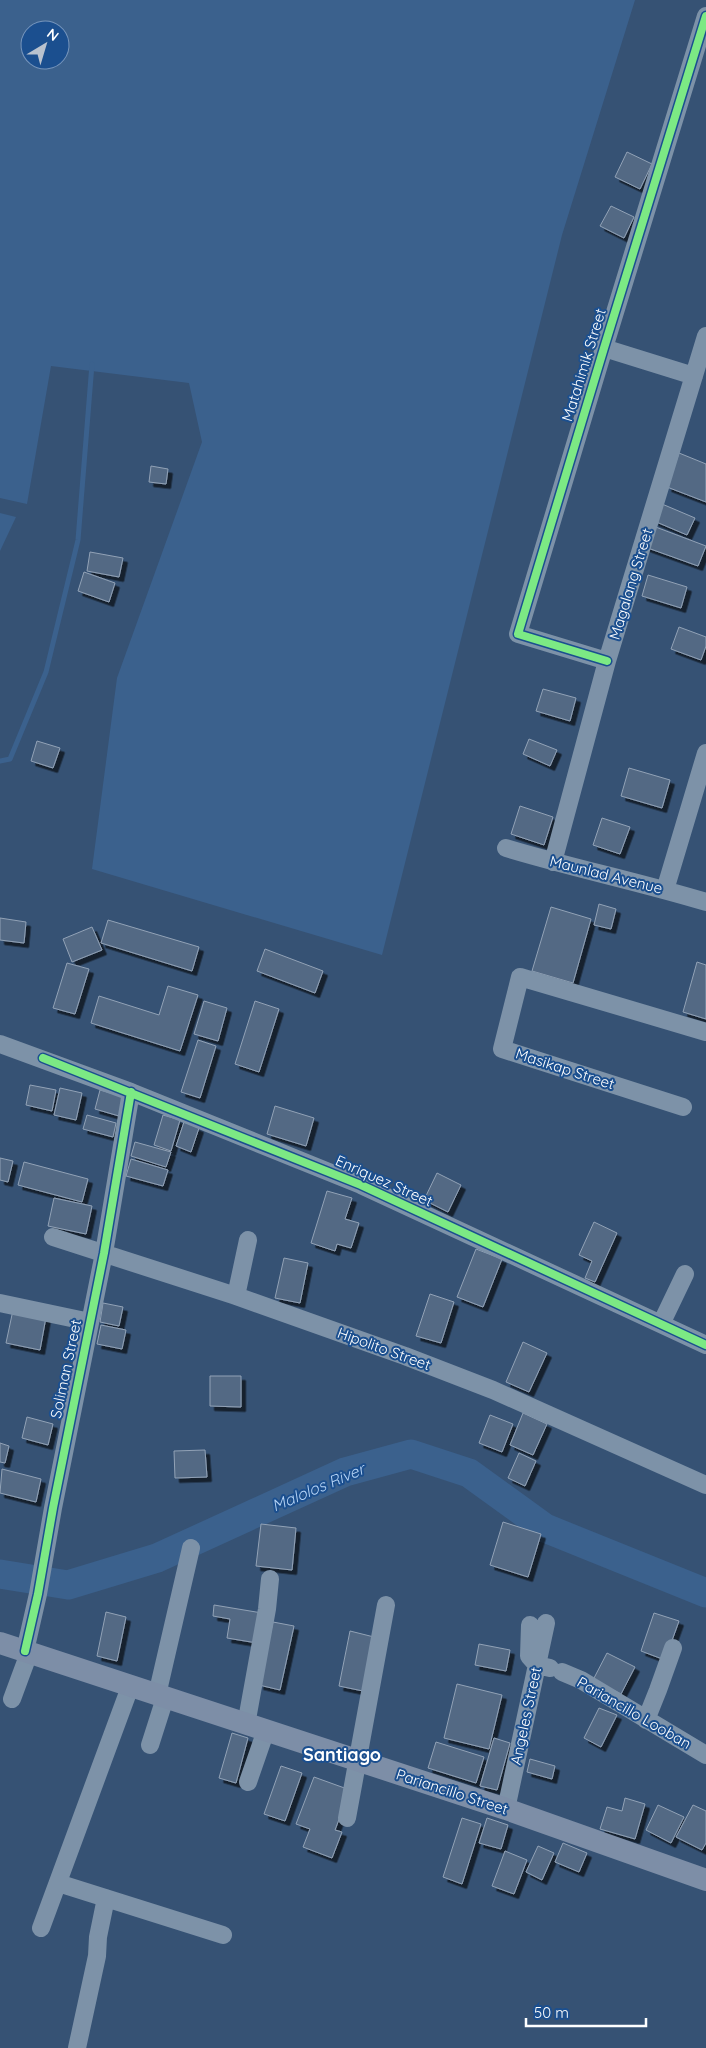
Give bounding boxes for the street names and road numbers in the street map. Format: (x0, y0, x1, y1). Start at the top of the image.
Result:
street label: Matahimik Street (557, 306, 610, 424)
street label: Magalang Street (605, 526, 656, 642)
street label: Maunlad Avenue (548, 851, 664, 898)
street label: Masikap Street (513, 1044, 617, 1093)
street label: Enriquez Street (333, 1151, 436, 1210)
street label: Soliman Street (46, 1318, 85, 1420)
street label: Hipolito Street (335, 1323, 433, 1374)
street label: Angeles Street (506, 1665, 545, 1767)
street label: Pariancillo Looban (574, 1672, 695, 1753)
street label: Pariancillo Street (394, 1764, 511, 1819)

